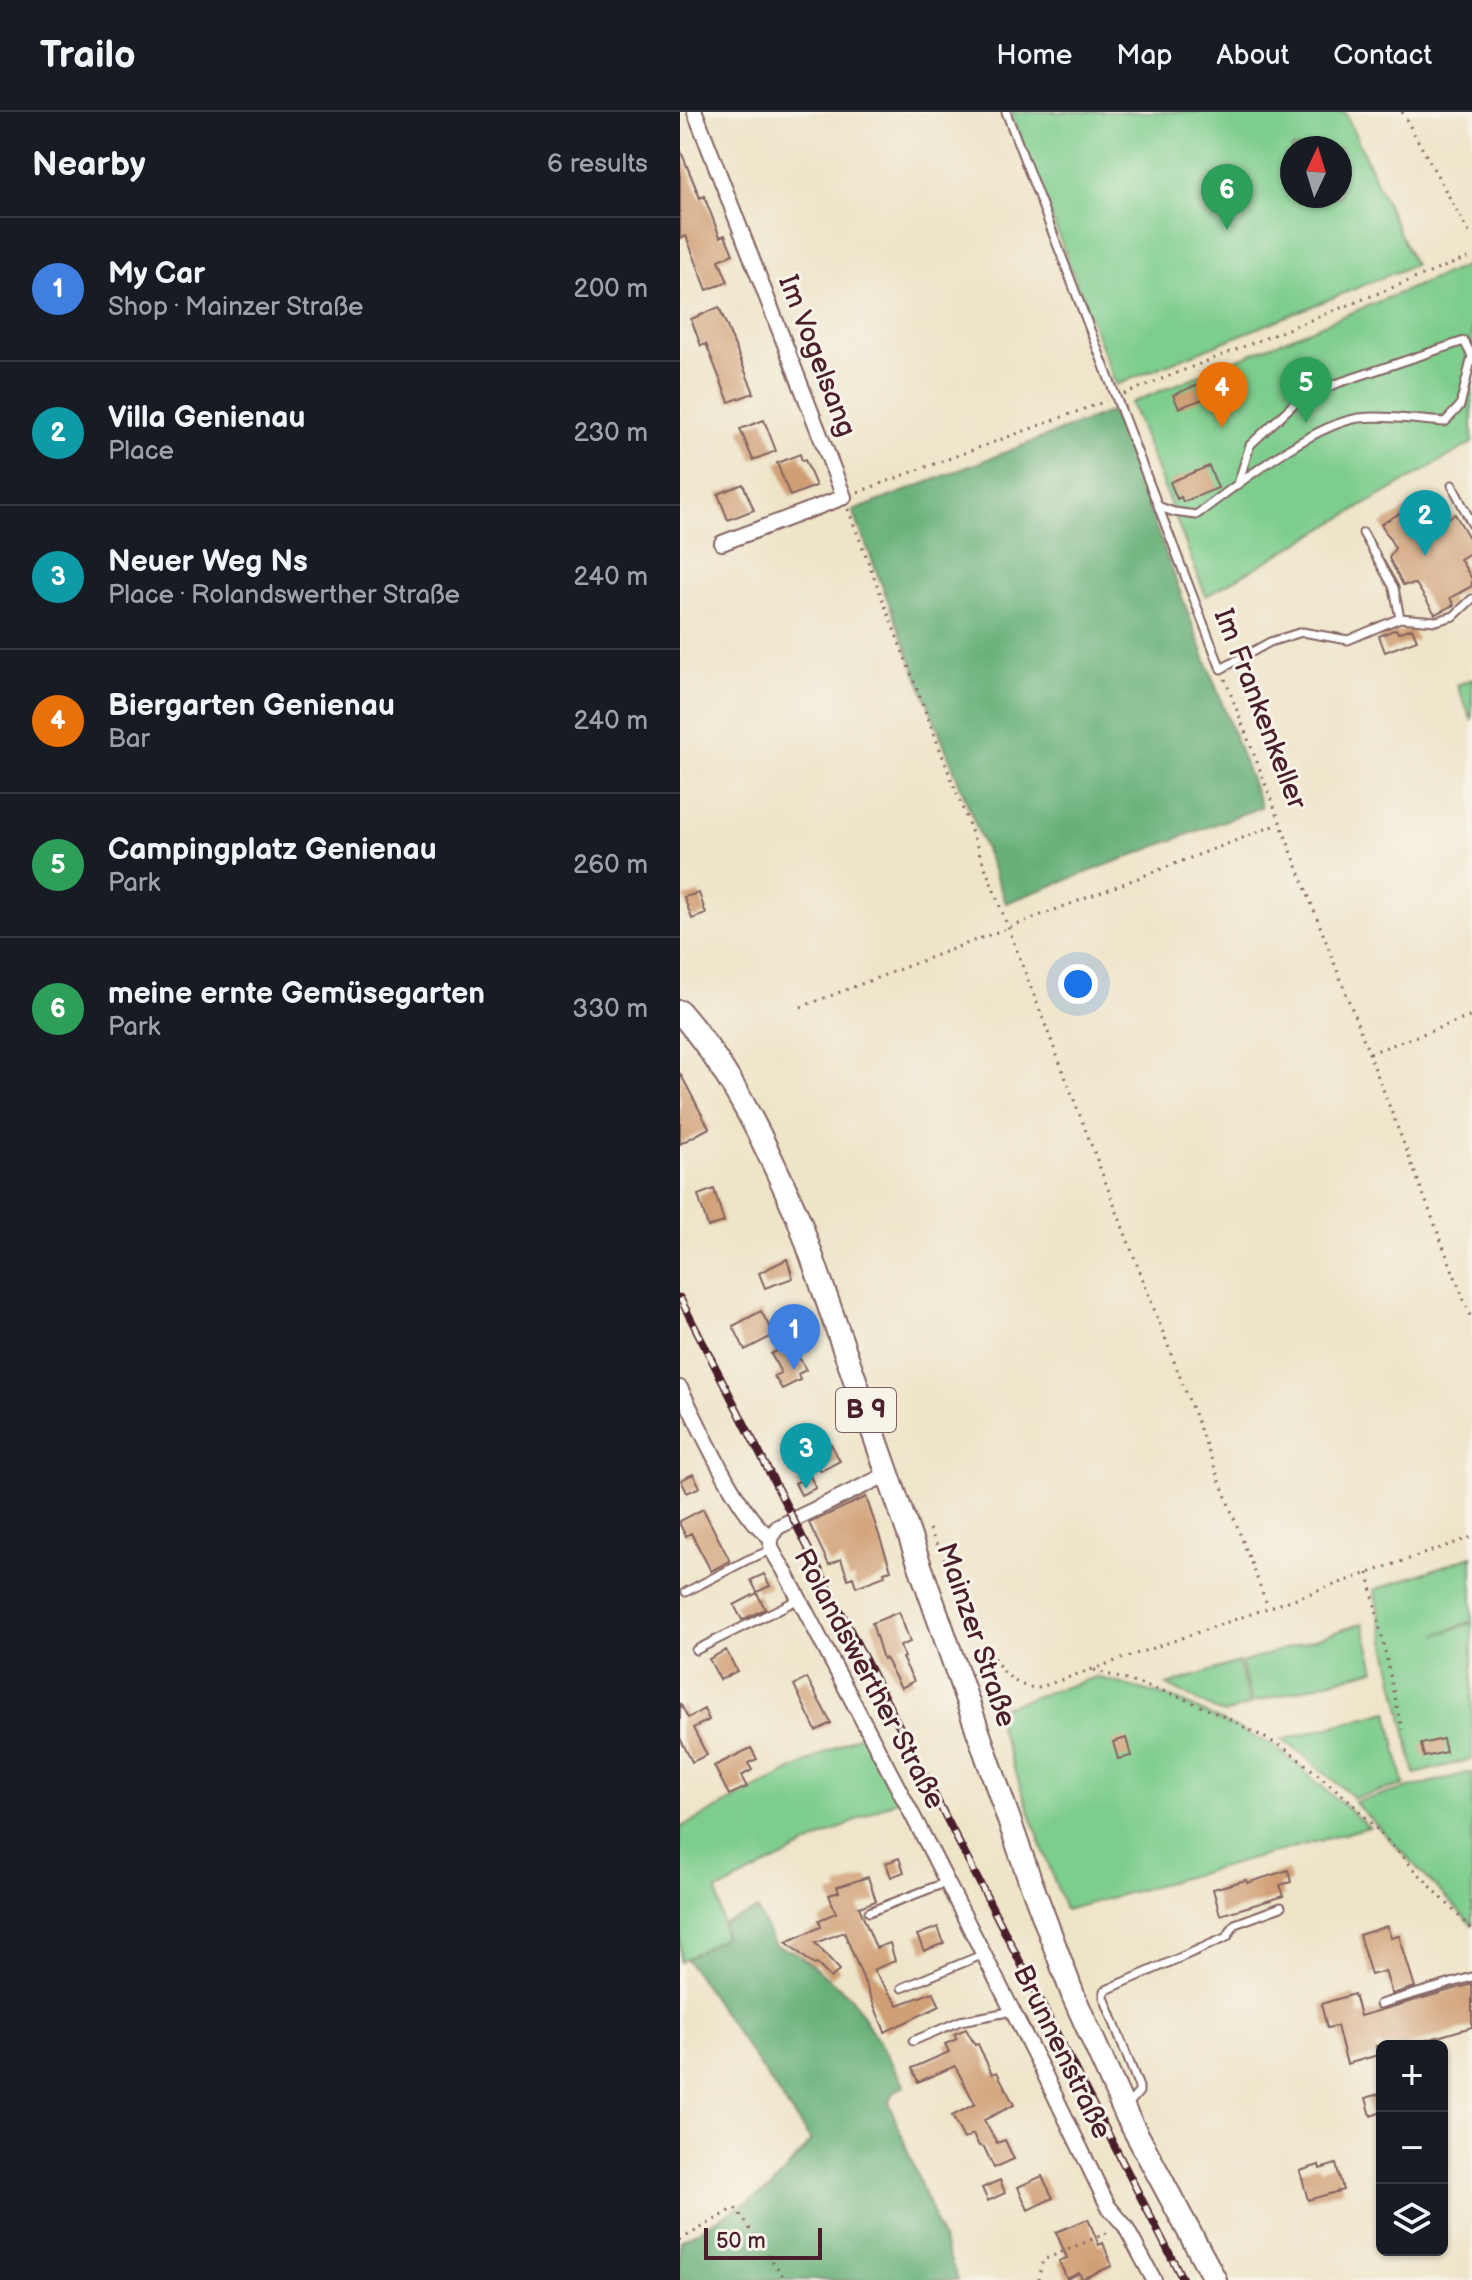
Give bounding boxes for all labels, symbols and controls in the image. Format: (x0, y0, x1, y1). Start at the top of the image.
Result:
text: Trailo (40, 33, 136, 78)
text: Home (996, 39, 1072, 72)
text: Map (1116, 39, 1173, 72)
text: About (1217, 39, 1289, 72)
text: Contact (1333, 39, 1432, 72)
north arrow (1280, 136, 1352, 208)
text: Nearby (32, 144, 146, 185)
text: 6 results (547, 149, 648, 180)
pin: 6 (1201, 164, 1253, 230)
text: My Car (108, 256, 205, 292)
street label: Im Vogelsang (771, 271, 863, 441)
text: 1 (53, 274, 63, 305)
text: 200 m (574, 274, 648, 305)
text: Shop · Mainzer Straße (108, 292, 363, 323)
pin: 5 (1280, 357, 1332, 423)
pin: 4 (1196, 362, 1248, 428)
text: Villa Genienau (108, 400, 305, 436)
text: 2 (50, 418, 66, 449)
text: 230 m (573, 418, 648, 449)
text: Place (108, 436, 174, 467)
pin: 2 (1399, 490, 1451, 556)
text: Neuer Weg Ns (108, 544, 308, 580)
text: 3 (50, 562, 66, 593)
text: 240 m (573, 562, 648, 593)
text: Place · Rolandswerther Straße (108, 580, 460, 611)
street label: Im Frankenkeller (1207, 604, 1314, 815)
text: Biergarten Genienau (108, 688, 395, 724)
text: 4 (50, 706, 66, 737)
text: 240 m (573, 706, 648, 737)
text: Bar (108, 724, 150, 755)
text: Campingplatz Genienau (108, 832, 437, 868)
text: 5 (50, 850, 66, 881)
text: 260 m (573, 850, 648, 881)
text: Park (108, 868, 160, 899)
your location (1058, 964, 1098, 1004)
text: meine ernte Gemüsegarten (108, 976, 485, 1012)
text: 6 (50, 994, 66, 1025)
text: 330 m (572, 994, 648, 1025)
text: Park (108, 1012, 160, 1043)
pin: 1 (768, 1304, 820, 1370)
road number: B 9 (836, 1388, 896, 1432)
pin: 3 (780, 1423, 832, 1489)
street label: Mainzer Straße (929, 1539, 1023, 1731)
street label: Rolandswerther Straße (786, 1543, 952, 1815)
street label: Brunnenstraße (1006, 1960, 1118, 2144)
map controls (1376, 2040, 1448, 2256)
button: + (1376, 2040, 1448, 2112)
button: − (1376, 2112, 1448, 2184)
button: layers (1376, 2184, 1448, 2256)
scale bar (704, 2224, 822, 2260)
text: 50 m (716, 2228, 766, 2255)

